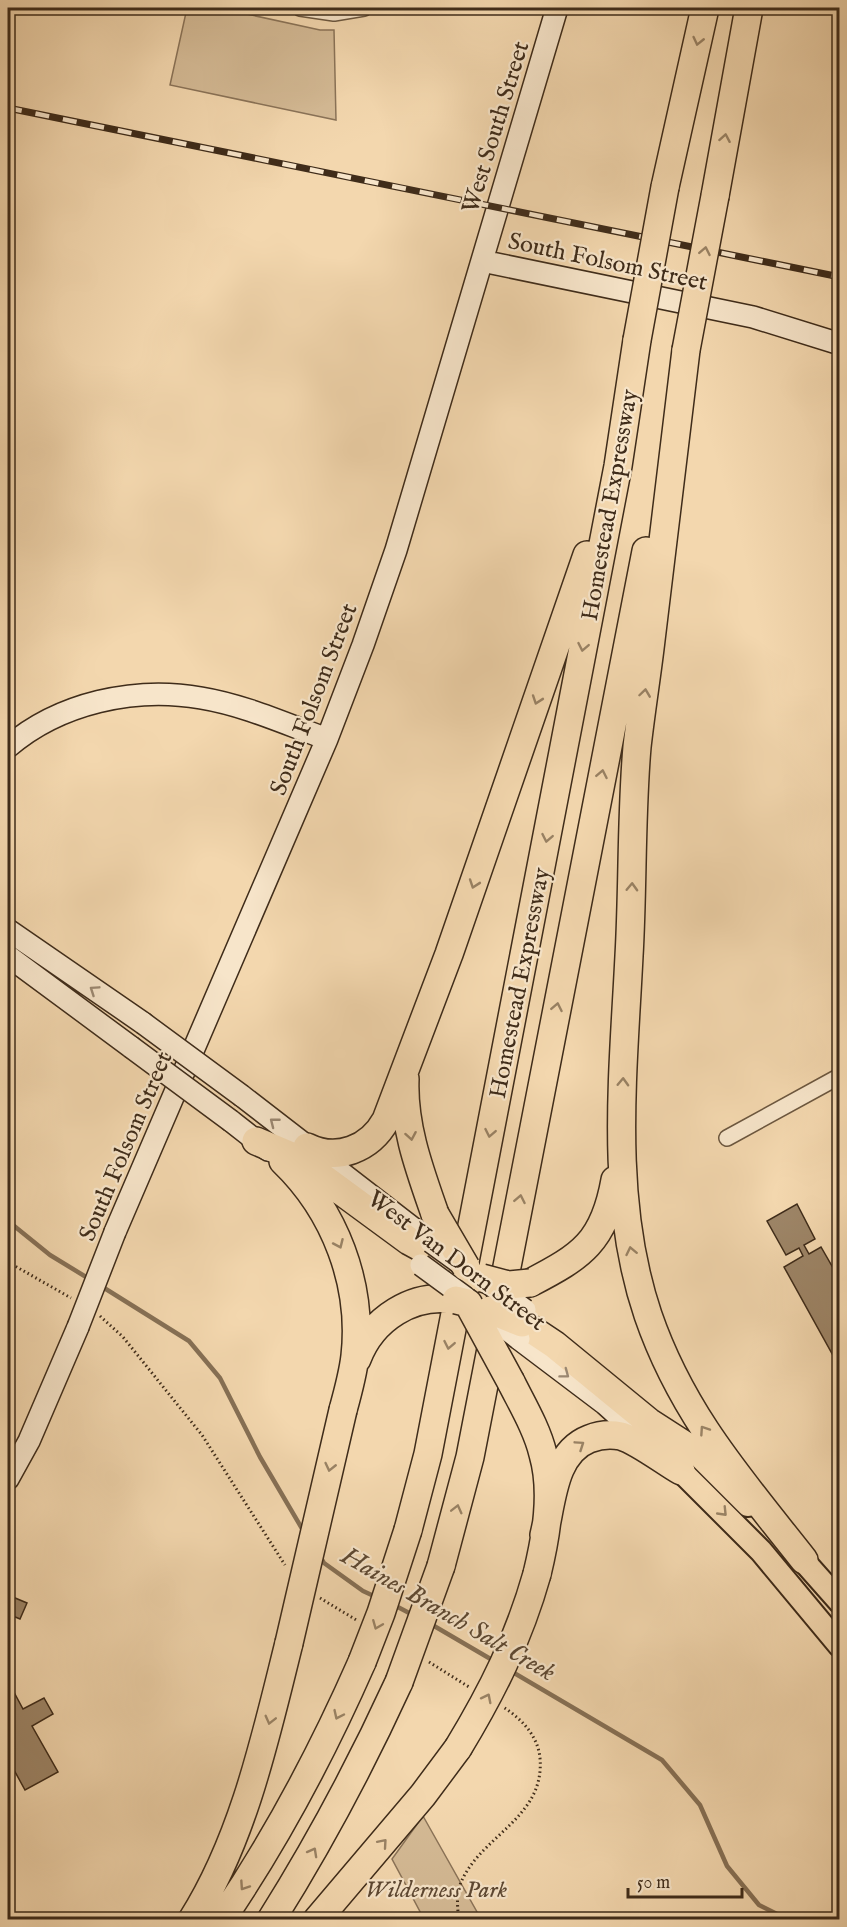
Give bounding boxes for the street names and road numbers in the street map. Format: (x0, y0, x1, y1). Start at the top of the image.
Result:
street label: West South Street (456, 38, 537, 217)
street label: South Folsom Street (505, 226, 710, 299)
street label: Homestead Expressway (575, 387, 646, 623)
street label: South Folsom Street (264, 599, 365, 800)
street label: Homestead Expressway (483, 865, 558, 1101)
street label: South Folsom Street (72, 1047, 180, 1246)
street label: West Van Dorn Street (361, 1184, 552, 1339)

